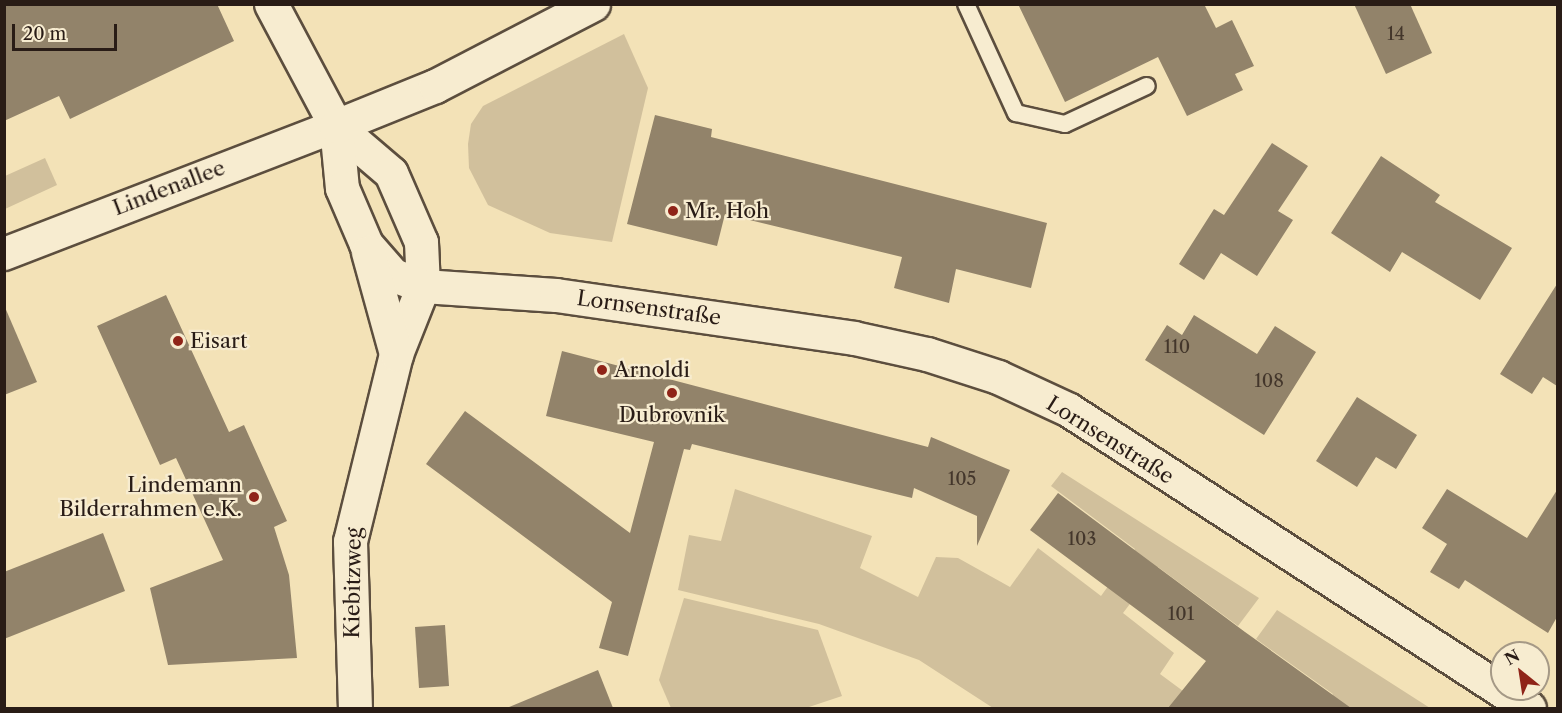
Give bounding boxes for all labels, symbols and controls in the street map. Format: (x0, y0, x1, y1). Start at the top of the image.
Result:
scale bar (15, 12, 120, 50)
text: 20 m (23, 23, 66, 45)
house number: 14 (1387, 23, 1405, 45)
street label: Lindenallee (109, 155, 229, 221)
place label: Mr. Hoh (685, 198, 769, 224)
marker: Mr. Hoh (666, 204, 680, 218)
street label: Lornsenstraße (575, 285, 723, 331)
place label: Eisart (190, 328, 247, 354)
marker: Eisart (171, 334, 185, 348)
house number: 110 (1164, 336, 1190, 358)
place label: Arnoldi (614, 357, 690, 383)
marker: Arnoldi (595, 363, 609, 377)
house number: 108 (1254, 370, 1284, 392)
marker: Dubrovnik (665, 386, 679, 400)
street label: Lornsenstraße (1042, 391, 1178, 489)
place label: Dubrovnik (619, 402, 725, 428)
house number: 105 (948, 468, 976, 490)
place label: Lindemann Bilderrahmen e.K. (59, 472, 242, 522)
marker: Lindemann Bilderrahmen e.K. (247, 490, 261, 504)
street label: Kiebitzweg (339, 527, 367, 639)
house number: 103 (1068, 528, 1096, 550)
house number: 101 (1168, 603, 1194, 625)
north arrow (1490, 641, 1550, 701)
text: N (1501, 645, 1523, 669)

